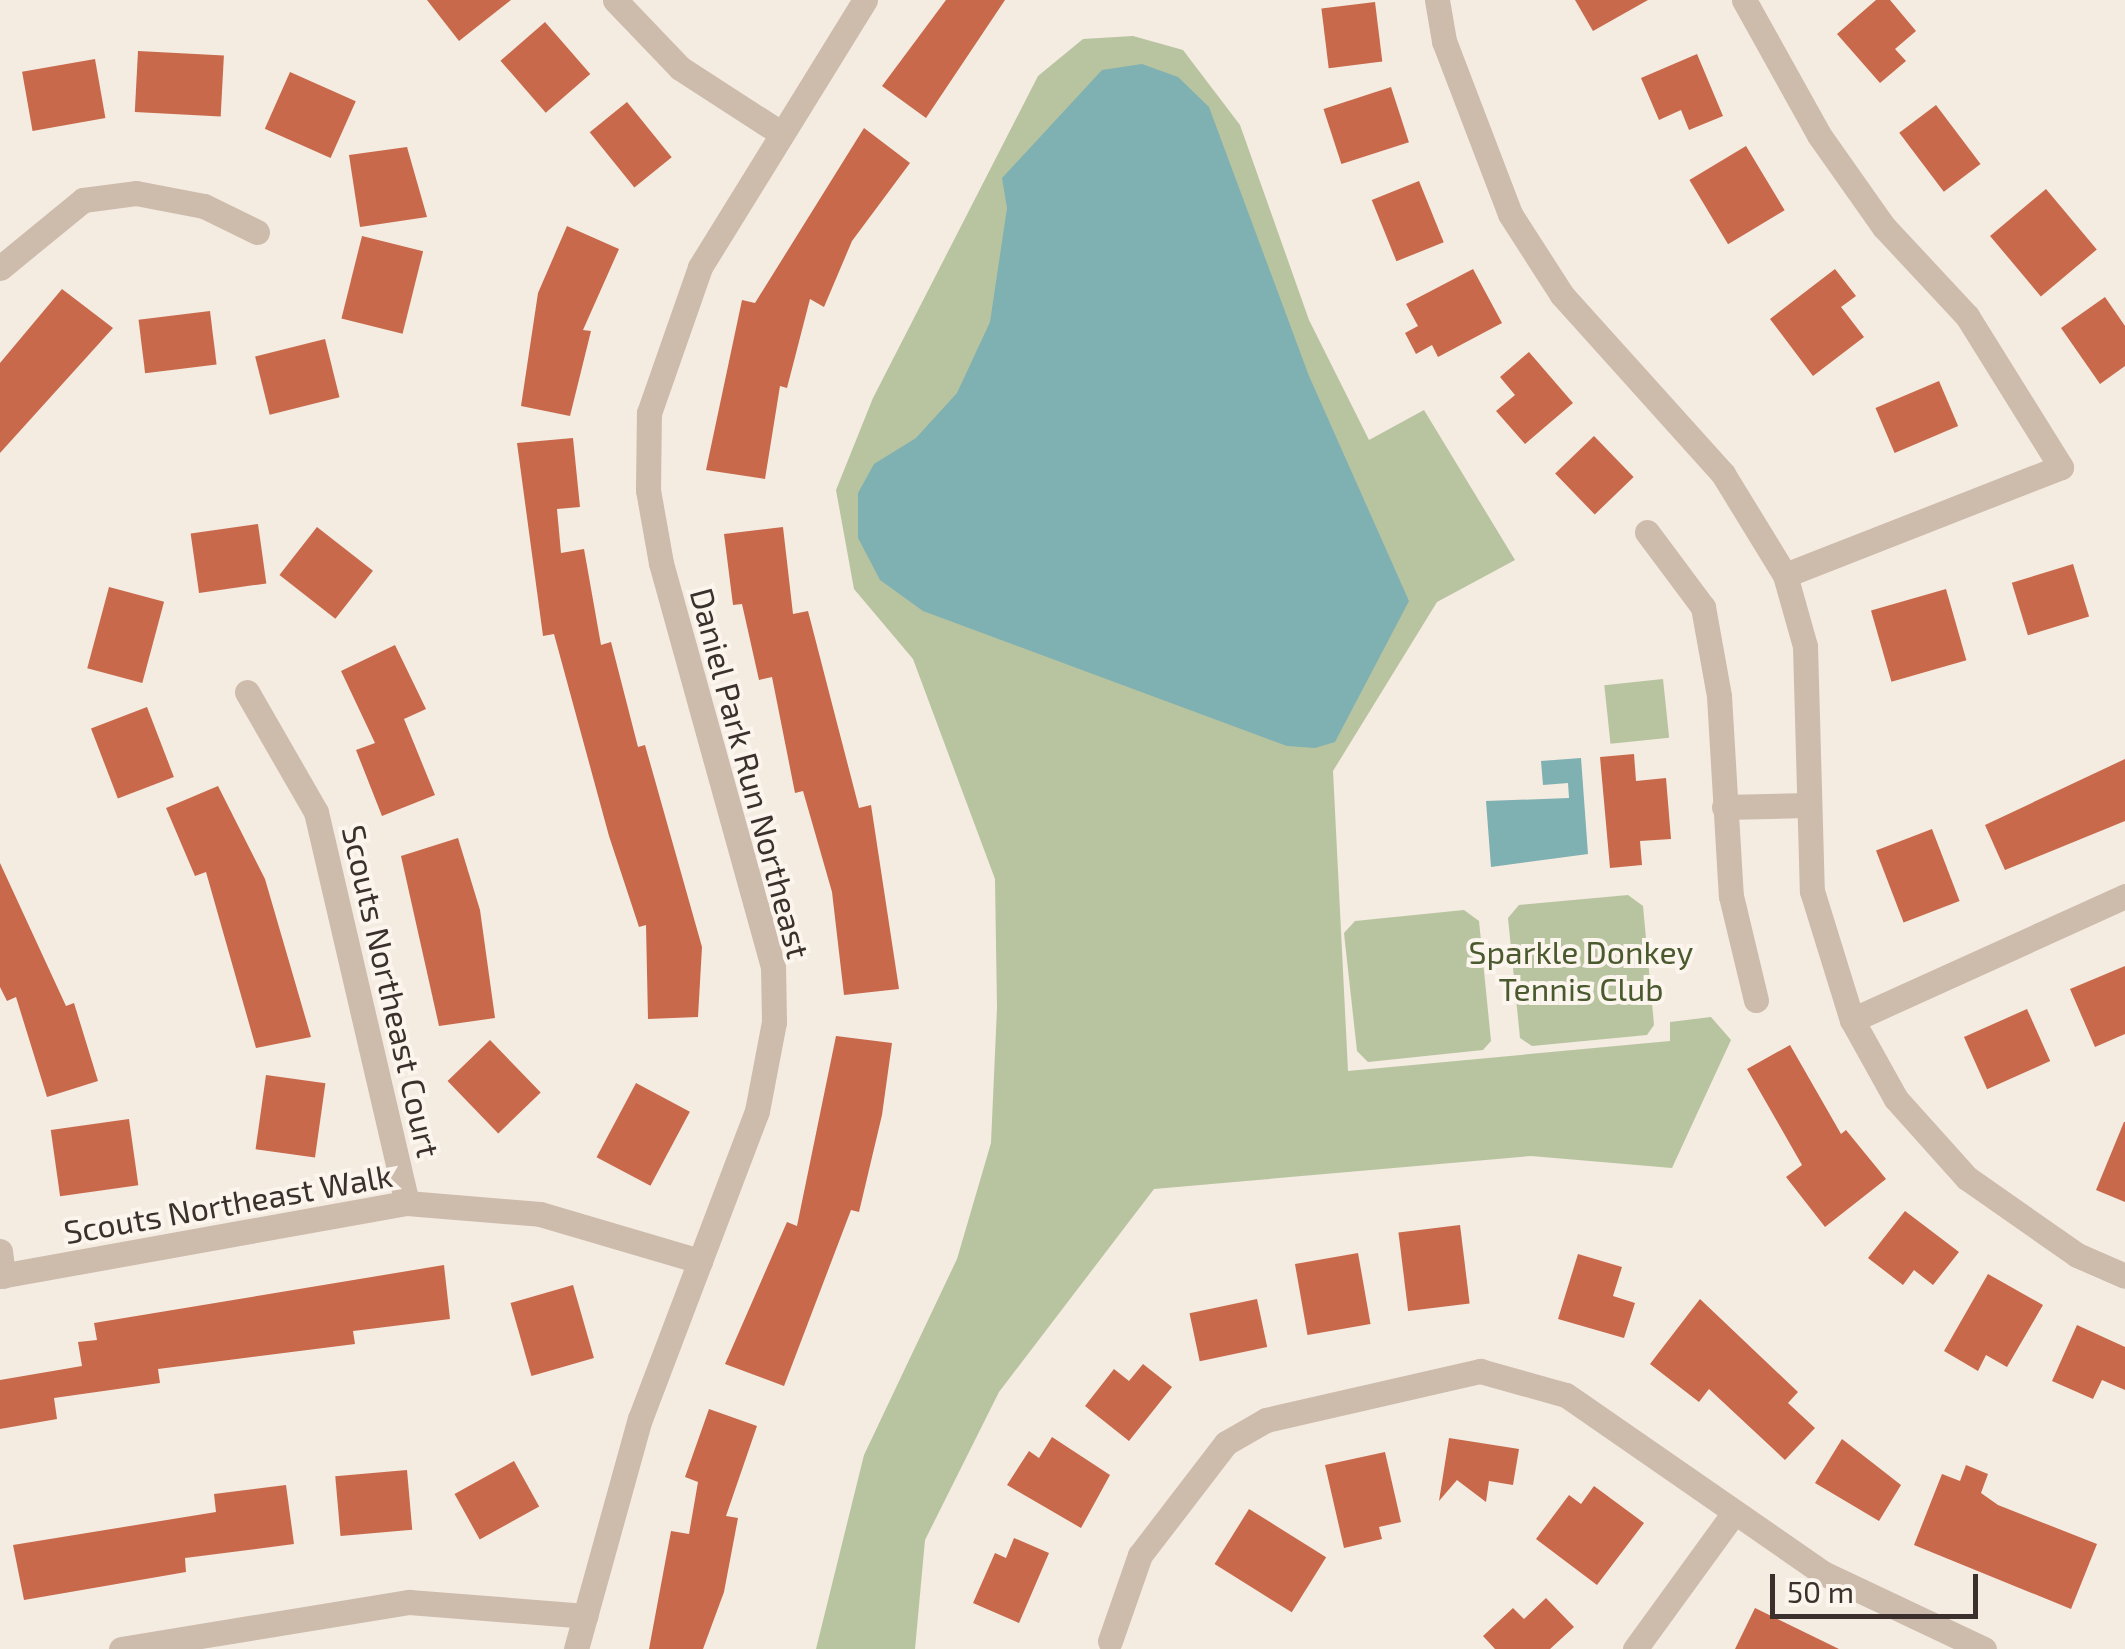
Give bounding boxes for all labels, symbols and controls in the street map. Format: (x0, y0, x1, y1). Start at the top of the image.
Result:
street label: Daniel Park Run Northeast (683, 583, 819, 963)
street label: Scouts Northeast Court (335, 821, 449, 1161)
park label: Sparkle Donkey Tennis Club (1469, 933, 1693, 1008)
street label: Scouts Northeast Walk (61, 1155, 395, 1251)
scale bar (1775, 1554, 1982, 1616)
text: 50 m (1787, 1573, 1854, 1609)

